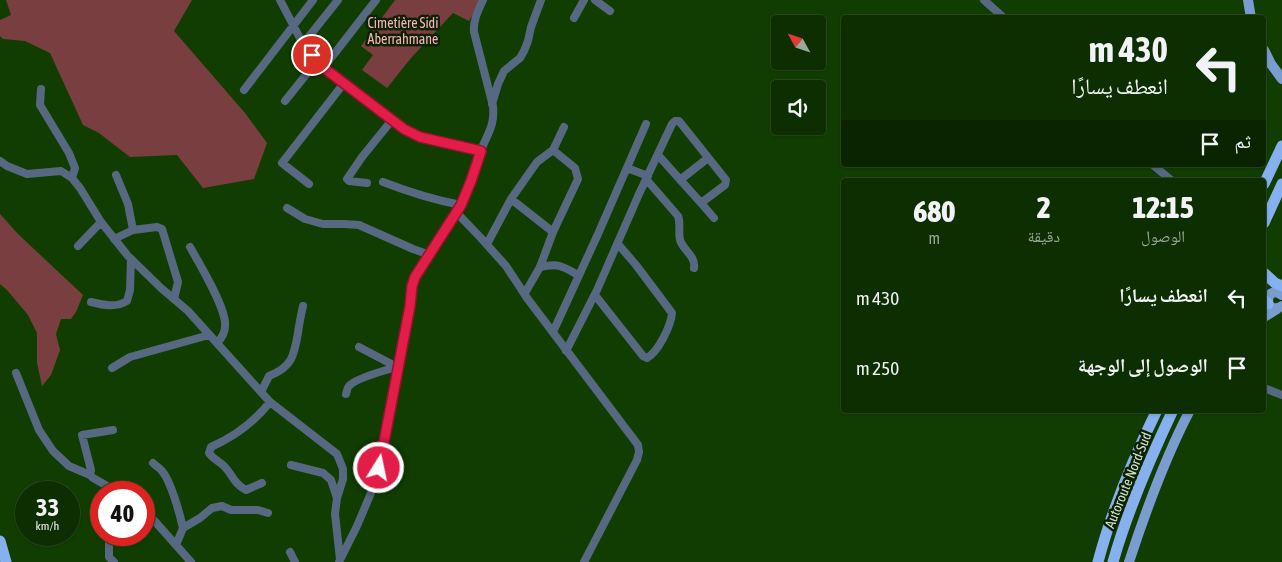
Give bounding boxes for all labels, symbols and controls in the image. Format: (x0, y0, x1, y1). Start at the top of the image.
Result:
park label: Cimetière Sidi Aberrahmane (368, 15, 438, 47)
north arrow (771, 15, 826, 70)
map controls (771, 15, 826, 135)
text: 430 m (1089, 29, 1168, 69)
pin (291, 34, 333, 76)
icon: left (1186, 35, 1251, 100)
icon: arrive (298, 41, 326, 69)
text: انعطف يسارًا (1071, 73, 1168, 99)
button: sound (771, 80, 826, 135)
icon: arrive (1196, 130, 1224, 158)
text: ثم (1234, 130, 1251, 152)
text: 2 (1037, 190, 1051, 224)
text: 12:15 (1132, 190, 1194, 224)
text: 680 (913, 194, 955, 228)
text: دقيقة (1028, 227, 1060, 245)
text: الوصول (1141, 227, 1185, 245)
text: m (929, 229, 940, 247)
text: انعطف يسارًا (1119, 284, 1208, 306)
icon: left (1223, 284, 1251, 312)
text: 430 m (856, 287, 899, 309)
text: الوصول إلى الوجهة (1078, 354, 1208, 376)
icon: arrive (1223, 354, 1251, 382)
text: 250 m (856, 357, 899, 379)
street label: Autoroute Nord-Sud (1101, 430, 1155, 530)
position arrow (352, 441, 404, 493)
speed limit sign: 40 (90, 481, 155, 546)
text: 33 (36, 493, 59, 521)
text: km/h (36, 519, 59, 533)

